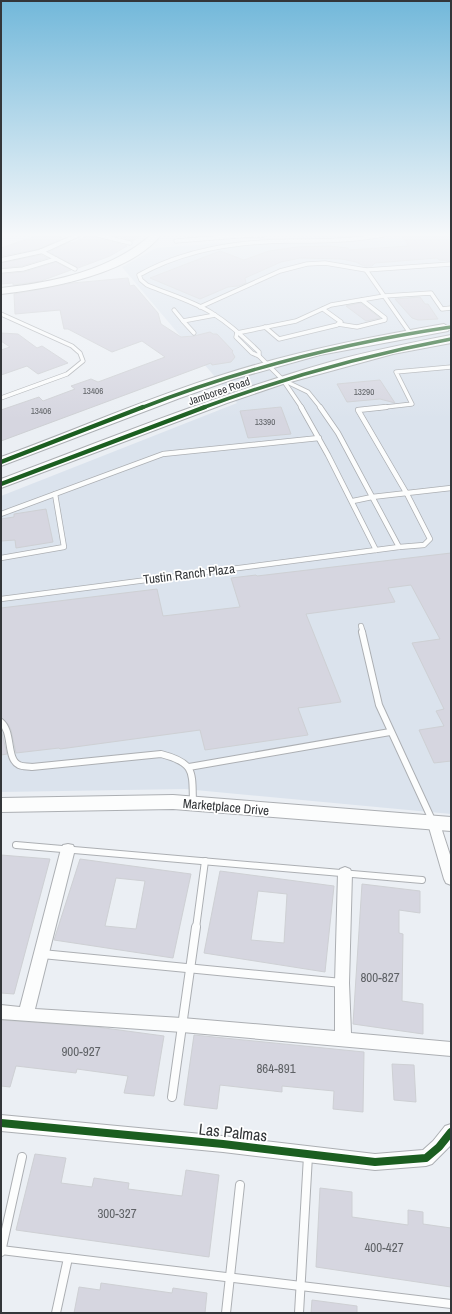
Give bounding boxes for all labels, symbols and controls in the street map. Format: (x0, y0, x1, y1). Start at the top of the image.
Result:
street label: Jamboree Road (186, 374, 252, 408)
house number: 13406 (83, 385, 103, 397)
house number: 13290 (354, 386, 374, 398)
house number: 13406 (31, 405, 51, 417)
house number: 13390 (255, 416, 275, 428)
street label: Tustin Ranch Plaza (142, 560, 236, 588)
street label: Marketplace Drive (182, 795, 270, 819)
house number: 800-827 (360, 969, 400, 986)
house number: 900-927 (61, 1043, 101, 1060)
house number: 864-891 (256, 1060, 296, 1077)
street label: Las Palmas (198, 1117, 268, 1147)
house number: 300-327 (97, 1205, 137, 1222)
house number: 400-427 (364, 1239, 404, 1256)

